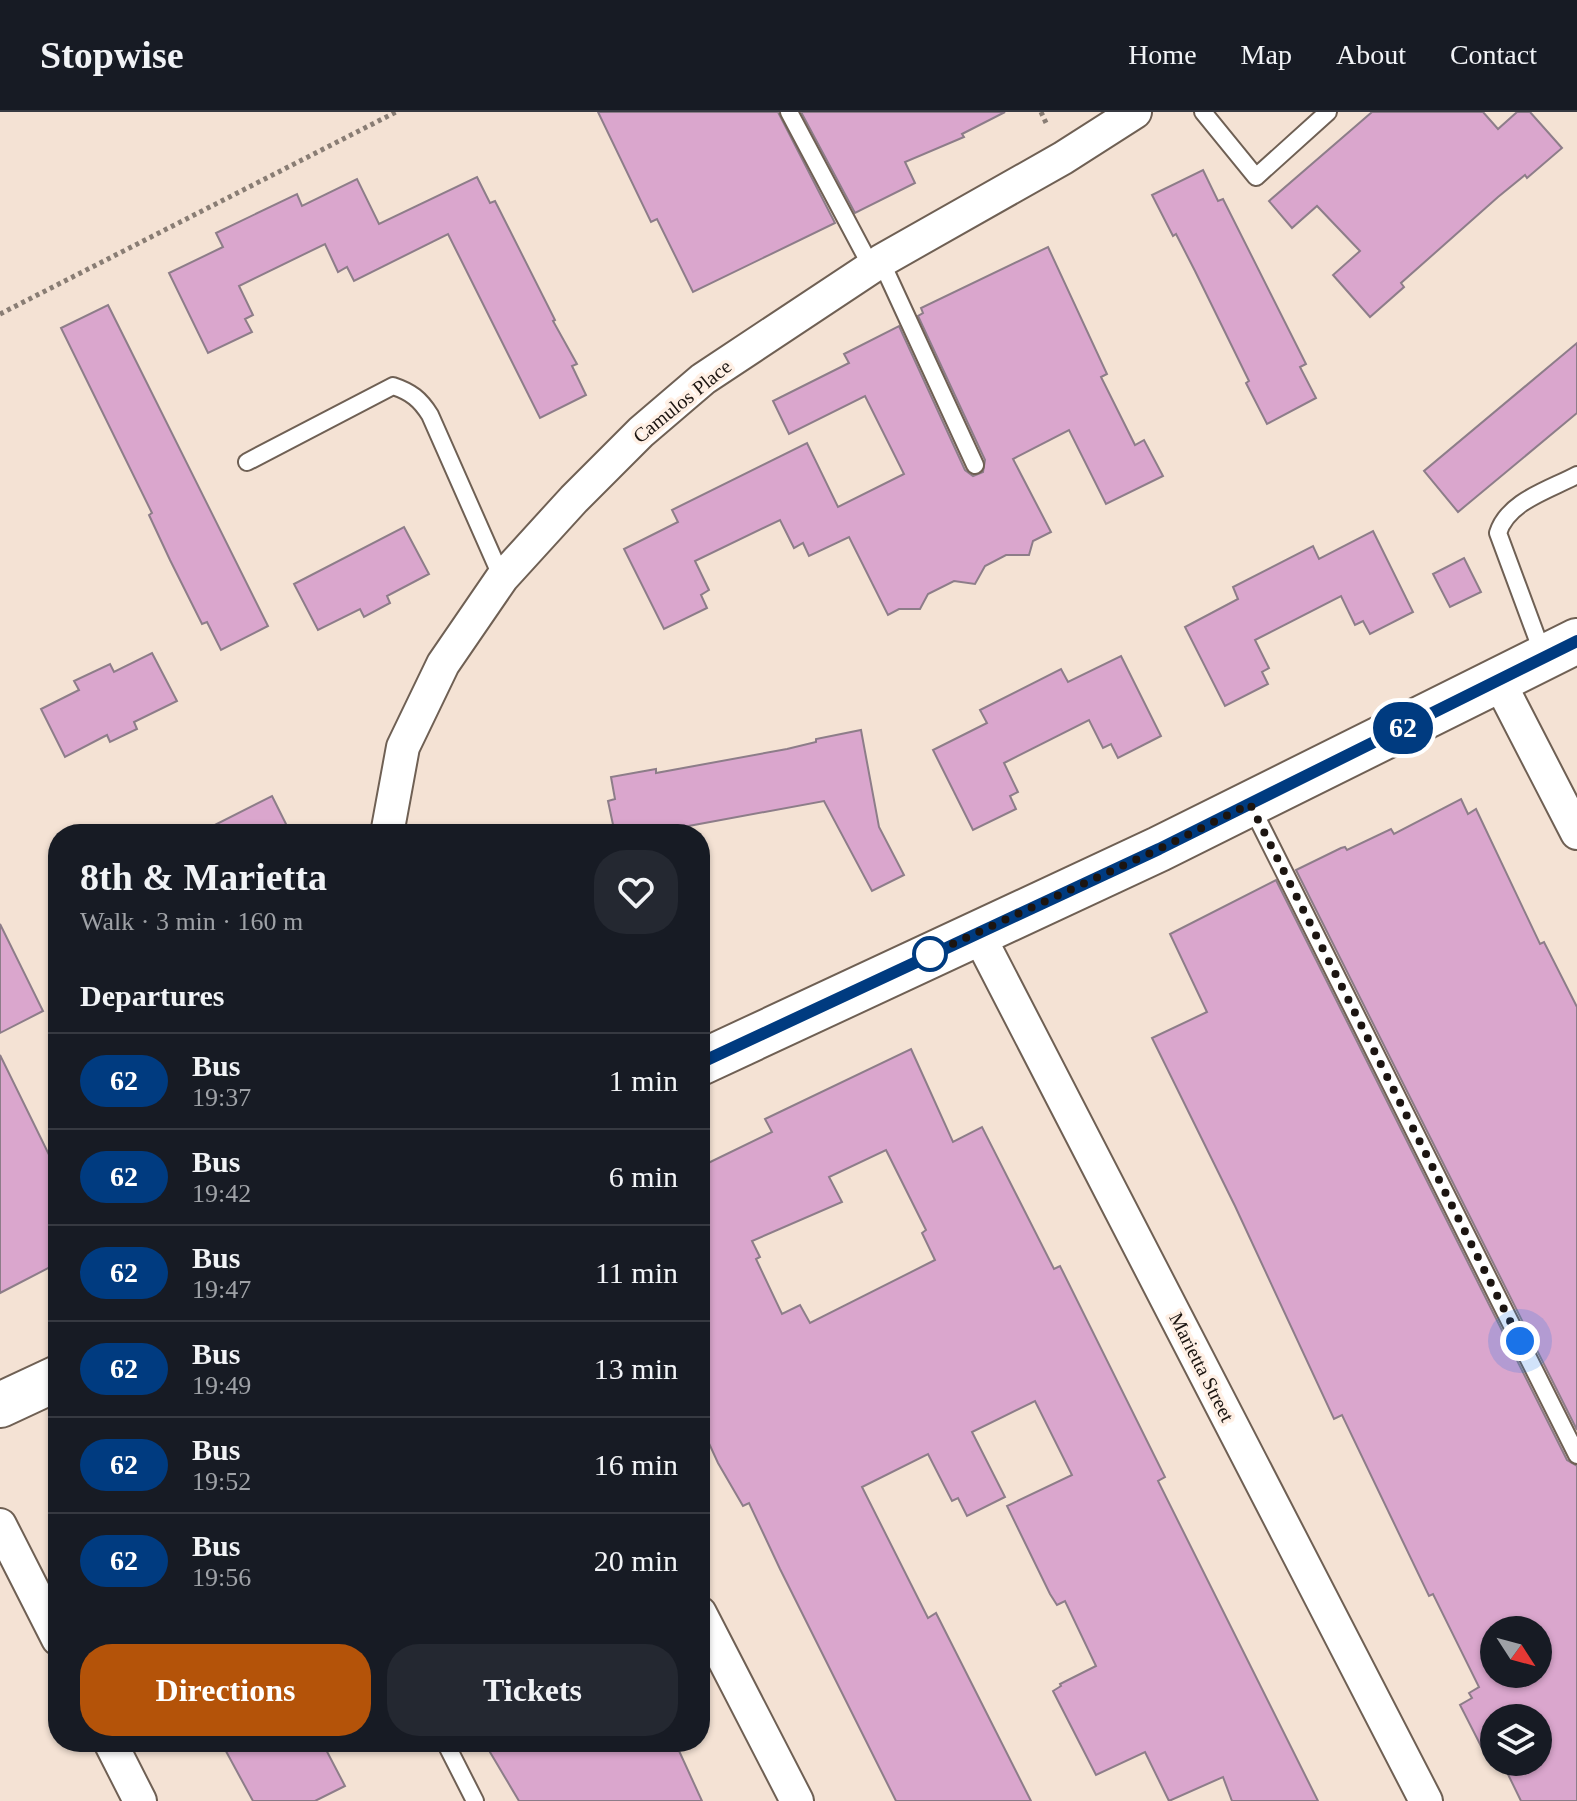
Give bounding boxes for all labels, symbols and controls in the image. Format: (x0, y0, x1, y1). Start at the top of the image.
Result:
text: Stopwise (40, 34, 184, 76)
text: Home (1128, 39, 1197, 70)
text: Map (1241, 39, 1292, 70)
text: About (1336, 39, 1406, 70)
text: Contact (1450, 39, 1537, 70)
street label: Camulos Place (629, 355, 735, 447)
line badge: 62 (1367, 702, 1439, 754)
text: 62 (1389, 712, 1417, 743)
button: heart (594, 850, 678, 934)
text: 8th & Marietta (80, 856, 327, 898)
text: Walk · 3 min · 160 m (80, 907, 303, 936)
unlabelled marker (913, 937, 947, 971)
text: Departures (80, 979, 224, 1012)
text: Bus (192, 1049, 240, 1082)
text: 1 min (609, 1064, 678, 1097)
text: 62 (110, 1065, 138, 1096)
text: 19:37 (192, 1083, 251, 1112)
text: Bus (192, 1145, 240, 1178)
text: 6 min (609, 1160, 678, 1193)
text: 62 (110, 1161, 138, 1192)
text: 19:42 (192, 1179, 251, 1208)
text: Bus (192, 1241, 240, 1274)
text: 11 min (595, 1256, 678, 1289)
text: 62 (110, 1257, 138, 1288)
text: 19:47 (192, 1275, 251, 1304)
street label: Marietta Street (1165, 1309, 1239, 1426)
your location (1500, 1321, 1540, 1361)
text: Bus (192, 1337, 240, 1370)
text: 13 min (594, 1352, 678, 1385)
text: 62 (110, 1353, 138, 1384)
text: 19:49 (192, 1371, 251, 1400)
text: Bus (192, 1433, 240, 1466)
text: 16 min (594, 1448, 678, 1481)
text: 62 (110, 1449, 138, 1480)
text: 19:52 (192, 1467, 251, 1496)
text: Bus (192, 1529, 240, 1562)
text: 20 min (594, 1544, 678, 1577)
text: 62 (110, 1545, 138, 1576)
text: 19:56 (192, 1563, 251, 1592)
north arrow (1480, 1616, 1552, 1688)
map controls (1480, 1616, 1552, 1776)
button: Directions (80, 1644, 371, 1736)
button: Tickets (387, 1644, 678, 1736)
button: layers (1480, 1704, 1552, 1776)

